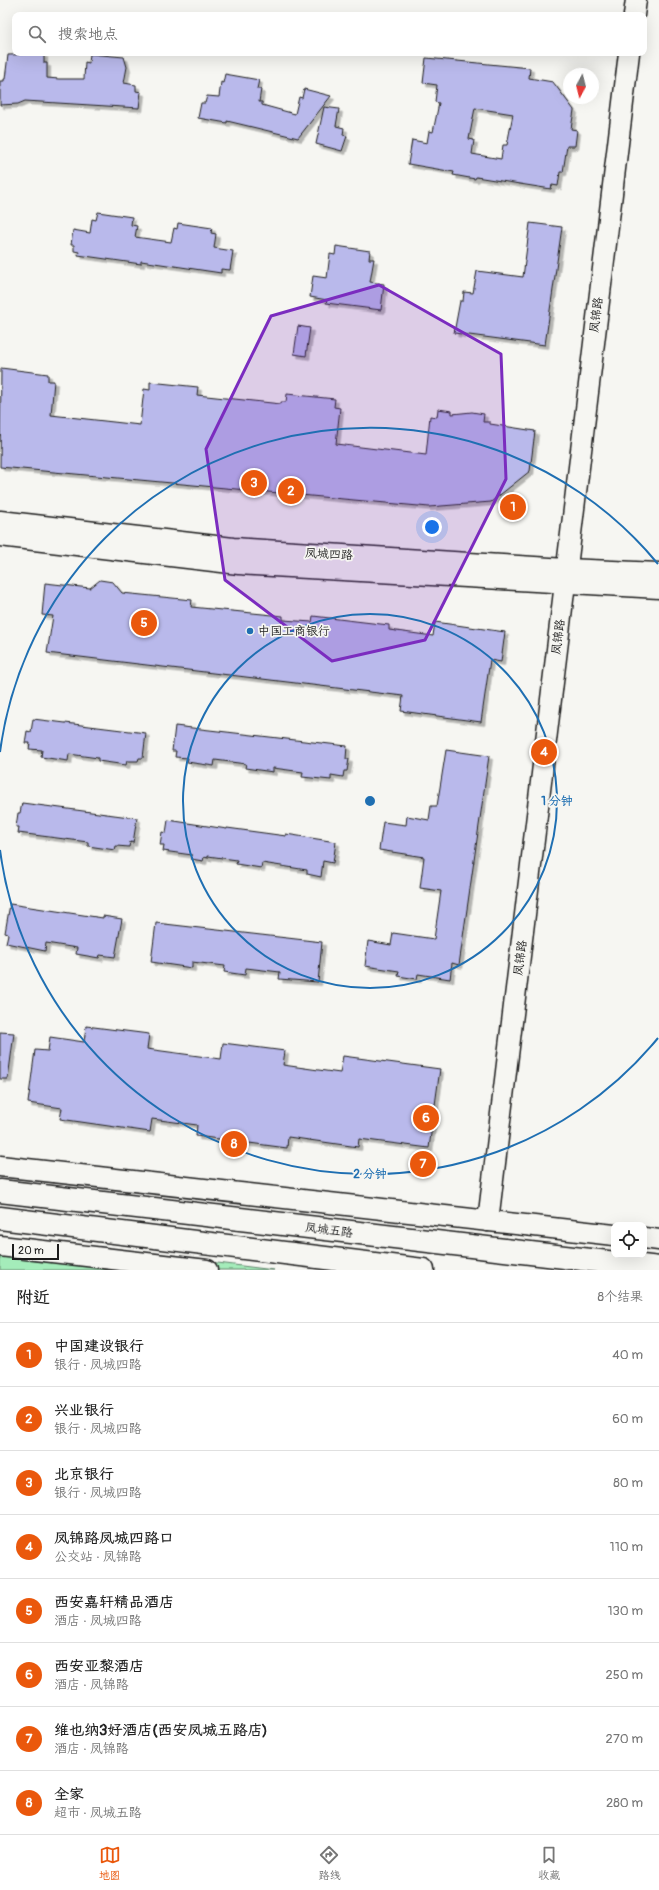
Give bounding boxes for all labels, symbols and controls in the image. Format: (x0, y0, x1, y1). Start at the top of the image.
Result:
search box (12, 12, 647, 56)
icon: search (26, 23, 48, 45)
text: 搜索地点 (58, 25, 118, 44)
north arrow (563, 68, 599, 104)
street label: 凤锦路 (587, 296, 606, 334)
pin: 3 (241, 468, 267, 498)
pin: 2 (278, 476, 304, 506)
pin: 1 (500, 492, 526, 522)
your location (422, 517, 442, 537)
street label: 凤城四路 (305, 546, 353, 563)
pin: 5 (131, 608, 157, 638)
street label: 凤锦路 (549, 618, 568, 656)
place label: 中国工商银行 (258, 624, 330, 639)
marker: 中国工商银行 (245, 626, 255, 636)
pin: 4 (531, 737, 557, 767)
centre of rings (363, 794, 377, 808)
text: 1 分钟 (541, 794, 573, 809)
street label: 凤锦路 (511, 939, 530, 977)
pin: 6 (413, 1103, 439, 1133)
pin: 8 (221, 1129, 247, 1159)
pin: 7 (410, 1149, 436, 1179)
text: 2 分钟 (353, 1167, 387, 1182)
street label: 凤城五路 (304, 1220, 354, 1241)
map controls (611, 1222, 647, 1258)
button: locate (611, 1222, 647, 1258)
scale bar (12, 1242, 59, 1261)
text: 20 m (18, 1244, 44, 1257)
text: 附近 (16, 1287, 50, 1308)
text: 8个结果 (597, 1289, 643, 1305)
text: 中国建设银行 (54, 1337, 144, 1356)
text: 1 (26, 1347, 32, 1363)
text: 40 m (612, 1347, 643, 1363)
text: 银行 · 凤城四路 (54, 1357, 142, 1373)
text: 兴业银行 (54, 1401, 114, 1420)
text: 2 (25, 1411, 33, 1427)
text: 60 m (612, 1411, 643, 1427)
text: 银行 · 凤城四路 (54, 1421, 142, 1437)
text: 北京银行 (54, 1465, 114, 1484)
text: 3 (25, 1475, 33, 1491)
text: 80 m (613, 1475, 643, 1491)
text: 银行 · 凤城四路 (54, 1485, 142, 1501)
text: 凤锦路凤城四路口 (54, 1529, 174, 1548)
text: 4 (25, 1539, 33, 1555)
text: 110 m (610, 1539, 643, 1555)
text: 公交站 · 凤锦路 (54, 1549, 142, 1565)
text: 西安嘉轩精品酒店 (54, 1593, 174, 1612)
text: 5 (25, 1603, 33, 1619)
text: 130 m (607, 1603, 643, 1619)
text: 酒店 · 凤城四路 (54, 1613, 142, 1629)
text: 西安亚黎酒店 (54, 1657, 144, 1676)
text: 6 (25, 1667, 33, 1683)
text: 250 m (605, 1667, 643, 1683)
text: 酒店 · 凤锦路 (54, 1677, 129, 1693)
text: 维也纳3好酒店(西安凤城五路店) (54, 1721, 267, 1740)
text: 7 (26, 1731, 32, 1747)
text: 270 m (606, 1731, 643, 1747)
text: 酒店 · 凤锦路 (54, 1741, 129, 1757)
text: 全家 (54, 1785, 84, 1804)
text: 8 (26, 1795, 32, 1811)
text: 280 m (606, 1795, 643, 1811)
text: 超市 · 凤城五路 (54, 1805, 142, 1821)
tab: 地图 (99, 1844, 121, 1882)
tab: 路线 (318, 1844, 340, 1882)
tab: 收藏 (538, 1844, 560, 1882)

